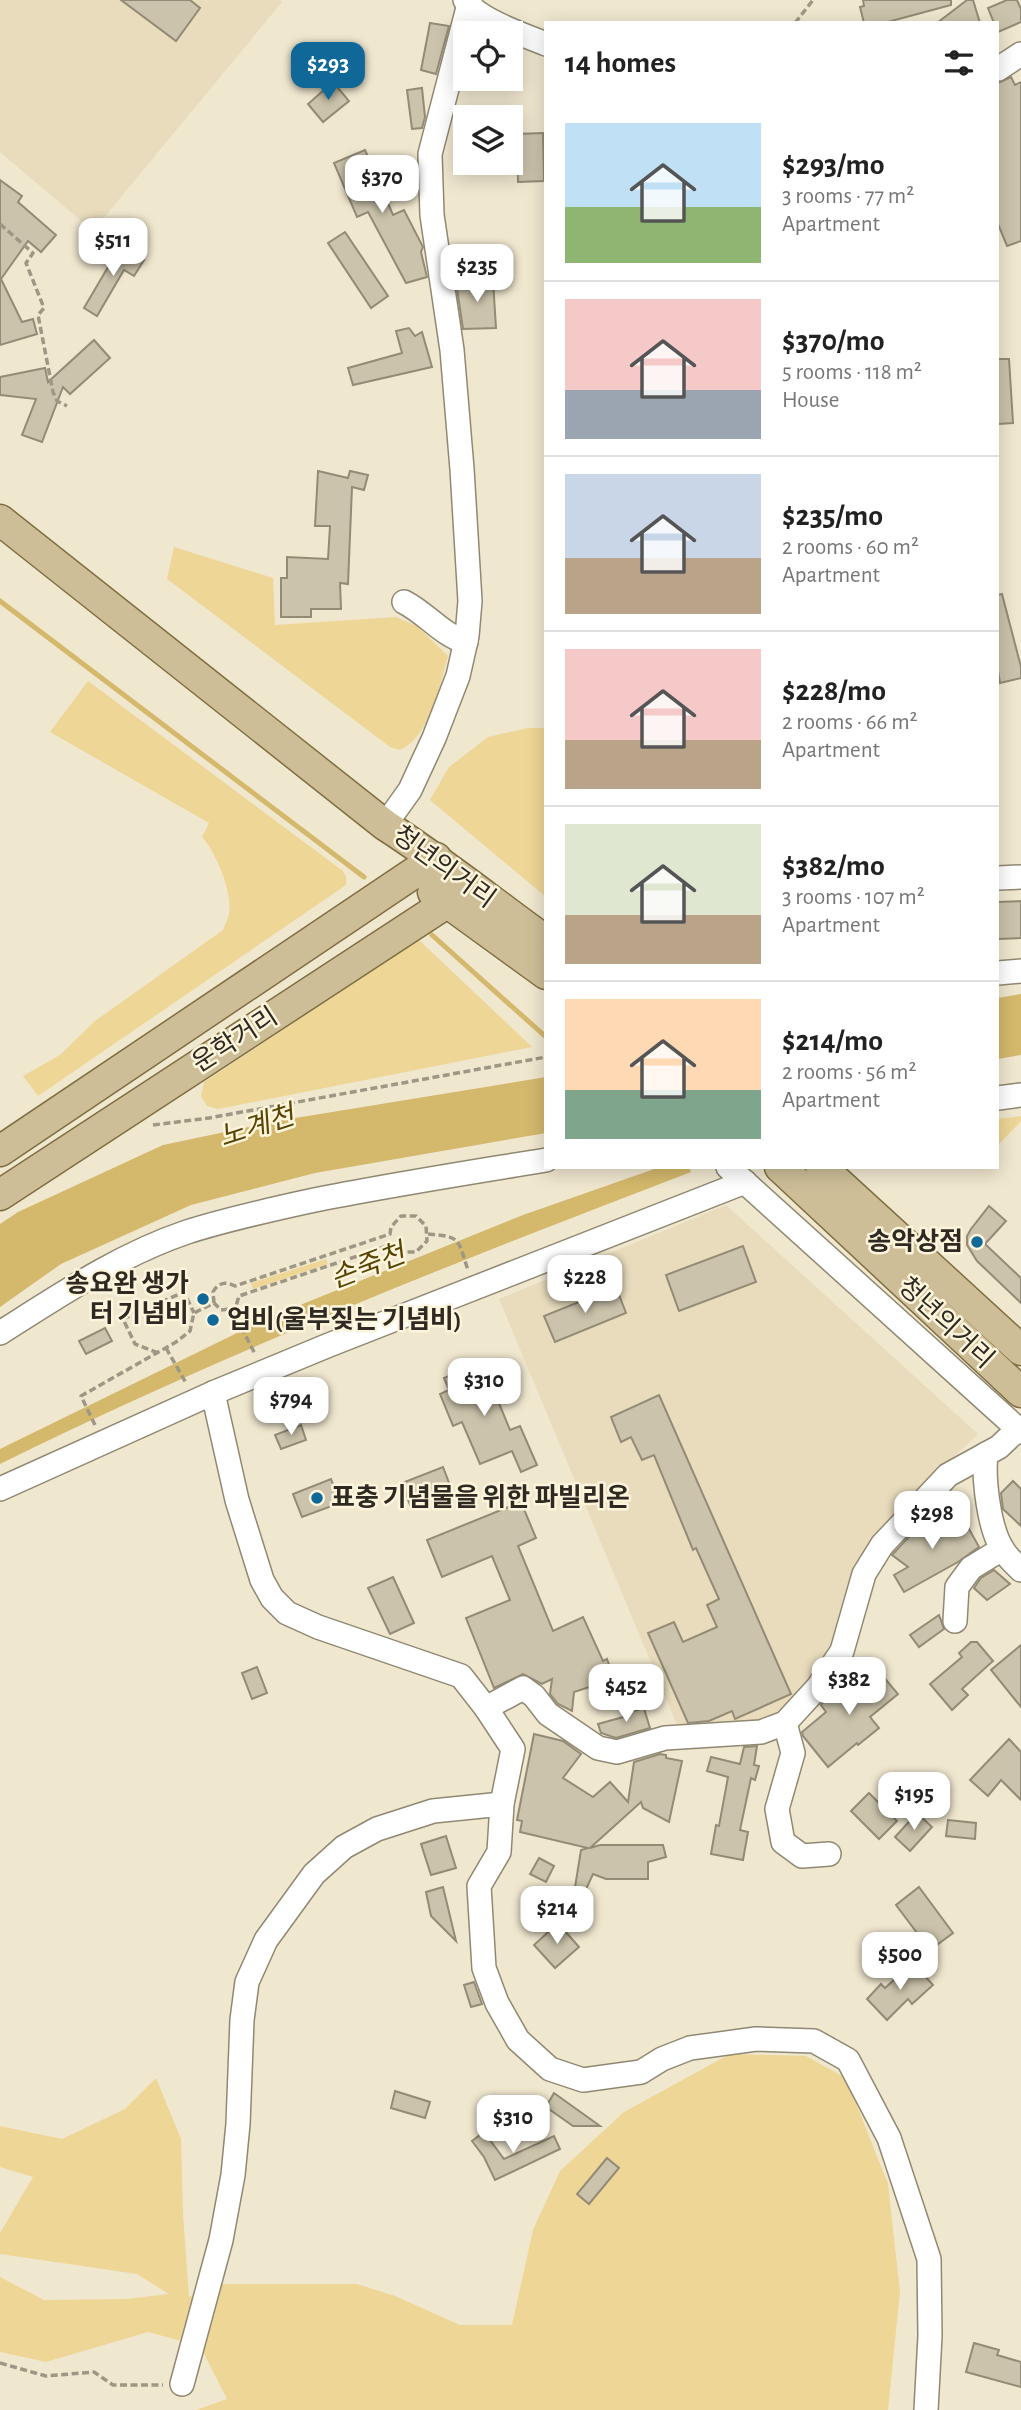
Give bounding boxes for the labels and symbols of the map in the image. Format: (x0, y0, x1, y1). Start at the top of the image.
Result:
pin: $293 (287, 42, 369, 102)
pin: $370 (341, 156, 423, 215)
pin: $511 (72, 218, 154, 278)
pin: $235 (436, 244, 518, 304)
street label: 청년의거리 (388, 821, 501, 913)
street label: 운학거리 (187, 1002, 282, 1077)
water label: 노계천 (215, 1099, 301, 1152)
place label: 송악상점 (867, 1228, 963, 1255)
marker: 송악상점 (969, 1234, 985, 1250)
water label: 손죽천 (326, 1237, 412, 1294)
pin: $228 (544, 1256, 626, 1315)
place label: 송요완 생가 터 기념비 (65, 1269, 189, 1327)
street label: 청년의거리 (893, 1272, 999, 1373)
marker: 송요완 생가 터 기념비 (195, 1291, 211, 1307)
place label: 업비(울부짖는 기념비) (227, 1305, 462, 1333)
marker: 업비(울부짖는 기념비) (205, 1312, 221, 1328)
pin: $310 (443, 1358, 525, 1418)
pin: $794 (250, 1378, 332, 1437)
place label: 표충 기념물을 위한 파빌리온 (331, 1483, 630, 1511)
marker: 표충 기념물을 위한 파빌리온 (309, 1490, 325, 1506)
pin: $298 (891, 1492, 973, 1551)
pin: $382 (808, 1658, 890, 1717)
pin: $452 (585, 1664, 667, 1724)
pin: $195 (873, 1772, 955, 1832)
pin: $214 (516, 1886, 598, 1946)
pin: $500 (859, 1932, 941, 1992)
pin: $310 (472, 2096, 554, 2155)

